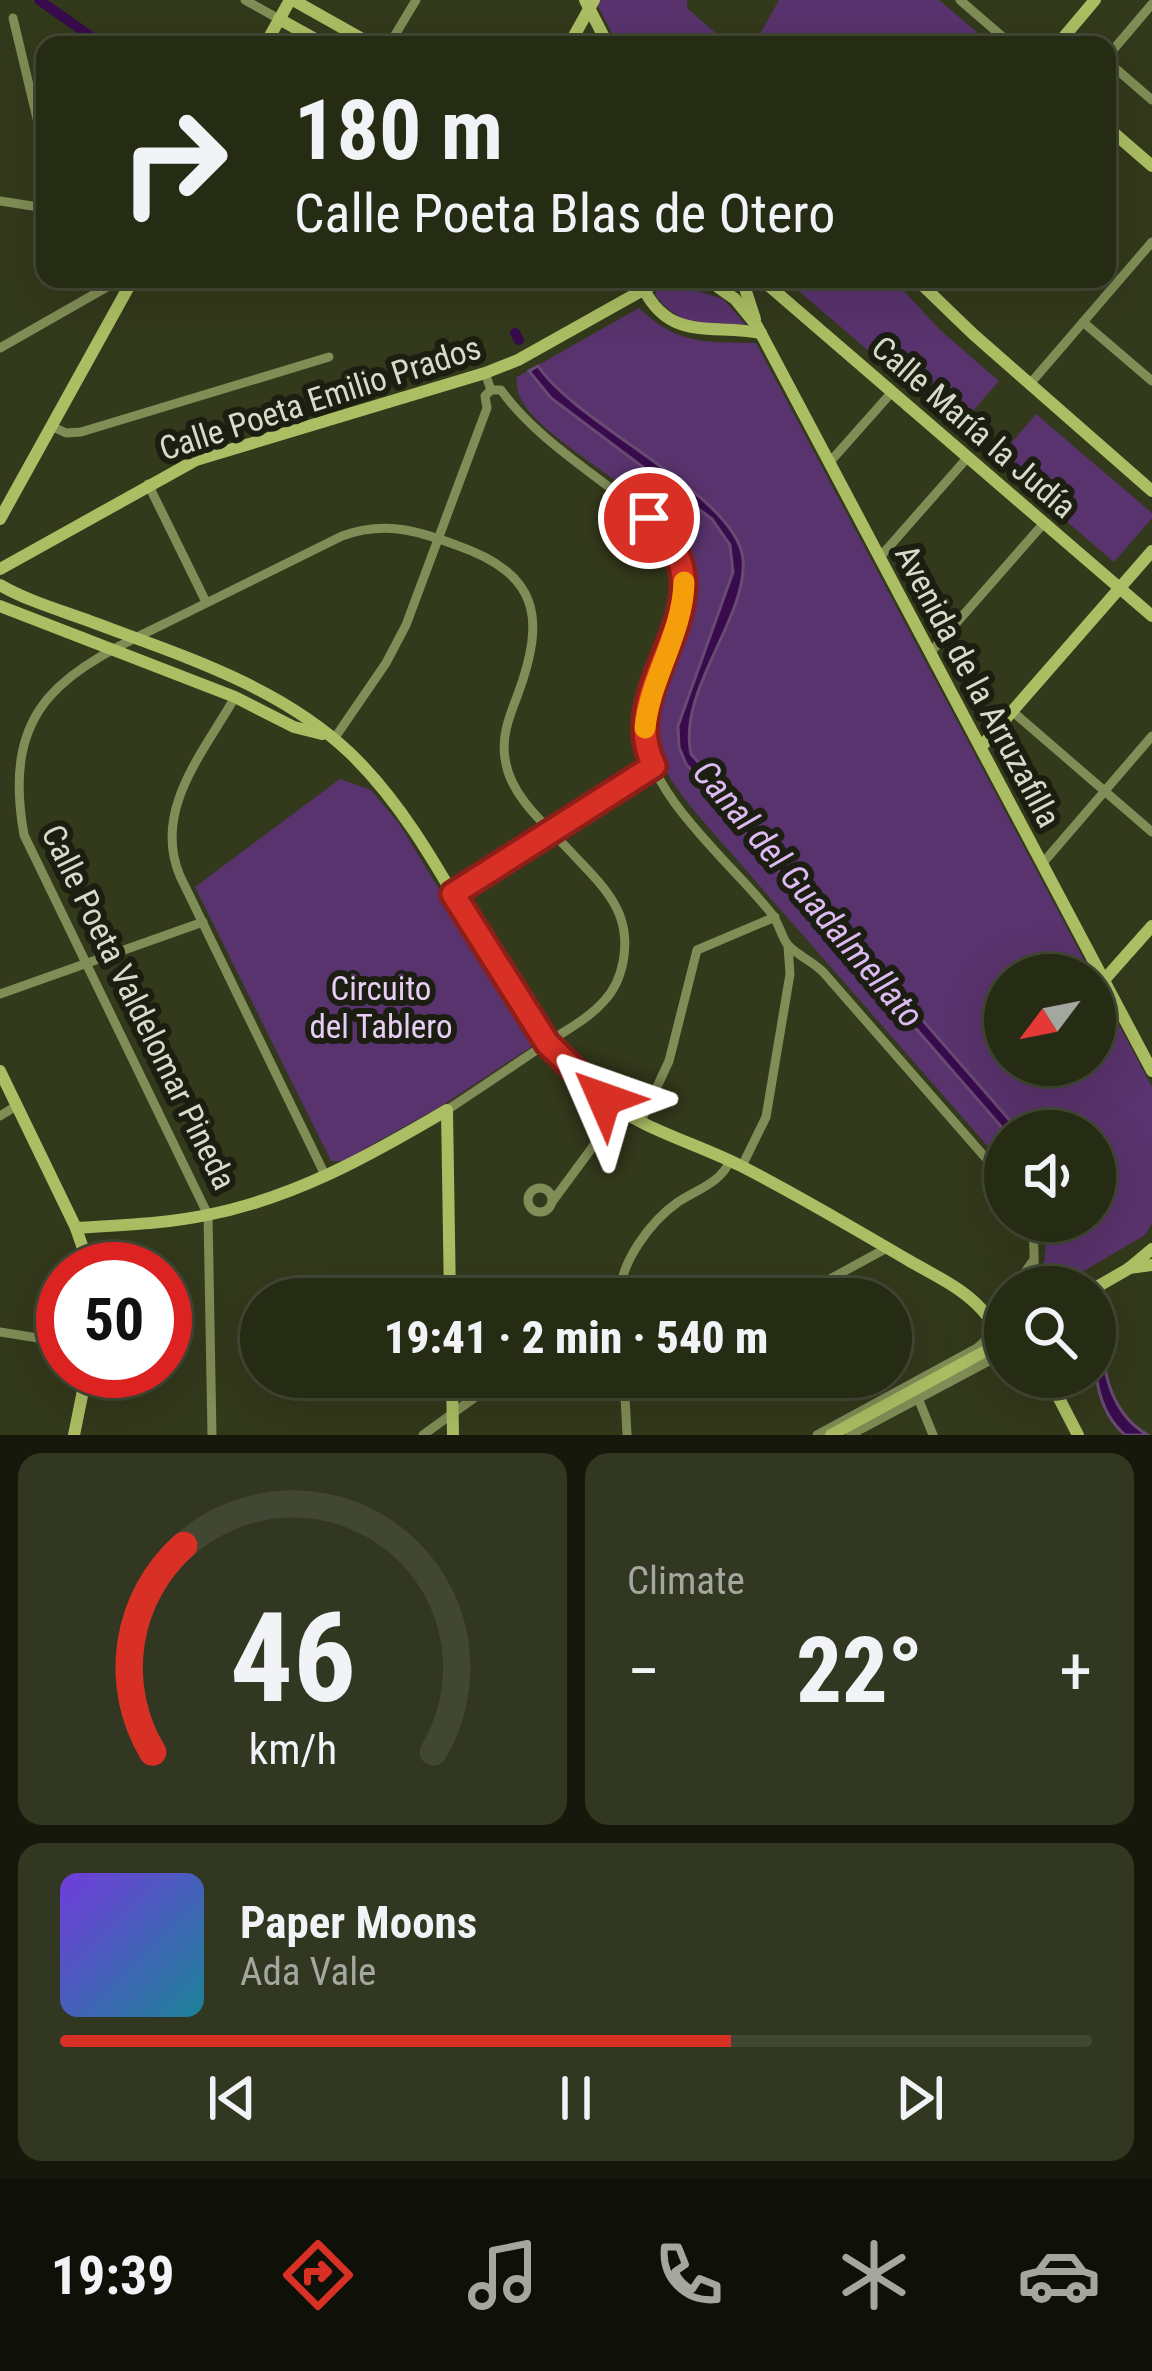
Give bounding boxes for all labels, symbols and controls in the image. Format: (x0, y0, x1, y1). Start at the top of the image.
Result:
text: 180 m (294, 81, 503, 180)
icon: right (96, 84, 252, 240)
text: Calle Poeta Blas de Otero (294, 182, 835, 245)
street label: Calle Poeta Emilio Prados (154, 328, 486, 468)
street label: Calle María la Judía (864, 328, 1084, 526)
pin (598, 467, 700, 569)
icon: arrive (616, 485, 682, 551)
street label: Avenida de la Arruzafilla (887, 538, 1069, 834)
water label: Canal del Guadalmellato (684, 752, 932, 1036)
street label: Calle Poeta Valdelomar Pineda (34, 818, 244, 1196)
north arrow (984, 954, 1116, 1086)
map controls (984, 954, 1116, 1398)
park label: Circuito del Tablero (309, 969, 453, 1046)
position arrow (541, 1036, 667, 1162)
button: sound (984, 1110, 1116, 1242)
speed limit sign: 50 (36, 1242, 192, 1398)
button: search (984, 1266, 1116, 1398)
text: 19:41 · 2 min · 540 m (384, 1311, 768, 1364)
text: Climate (627, 1558, 745, 1604)
text: 46 (229, 1585, 356, 1731)
text: 22° (796, 1619, 923, 1724)
text: − (627, 1633, 660, 1710)
text: + (1059, 1633, 1092, 1710)
text: km/h (248, 1724, 337, 1774)
text: Paper Moons (240, 1896, 477, 1949)
text: Ada Vale (240, 1949, 376, 1995)
icon: previous (199, 2065, 265, 2131)
icon: pause (543, 2065, 609, 2131)
icon: next (887, 2065, 953, 2131)
icon: directions (276, 2233, 360, 2317)
icon: music (461, 2233, 545, 2317)
icon: phone (647, 2233, 731, 2317)
icon: climate (832, 2233, 916, 2317)
icon: car (1017, 2233, 1101, 2317)
text: 19:39 (51, 2244, 175, 2307)

